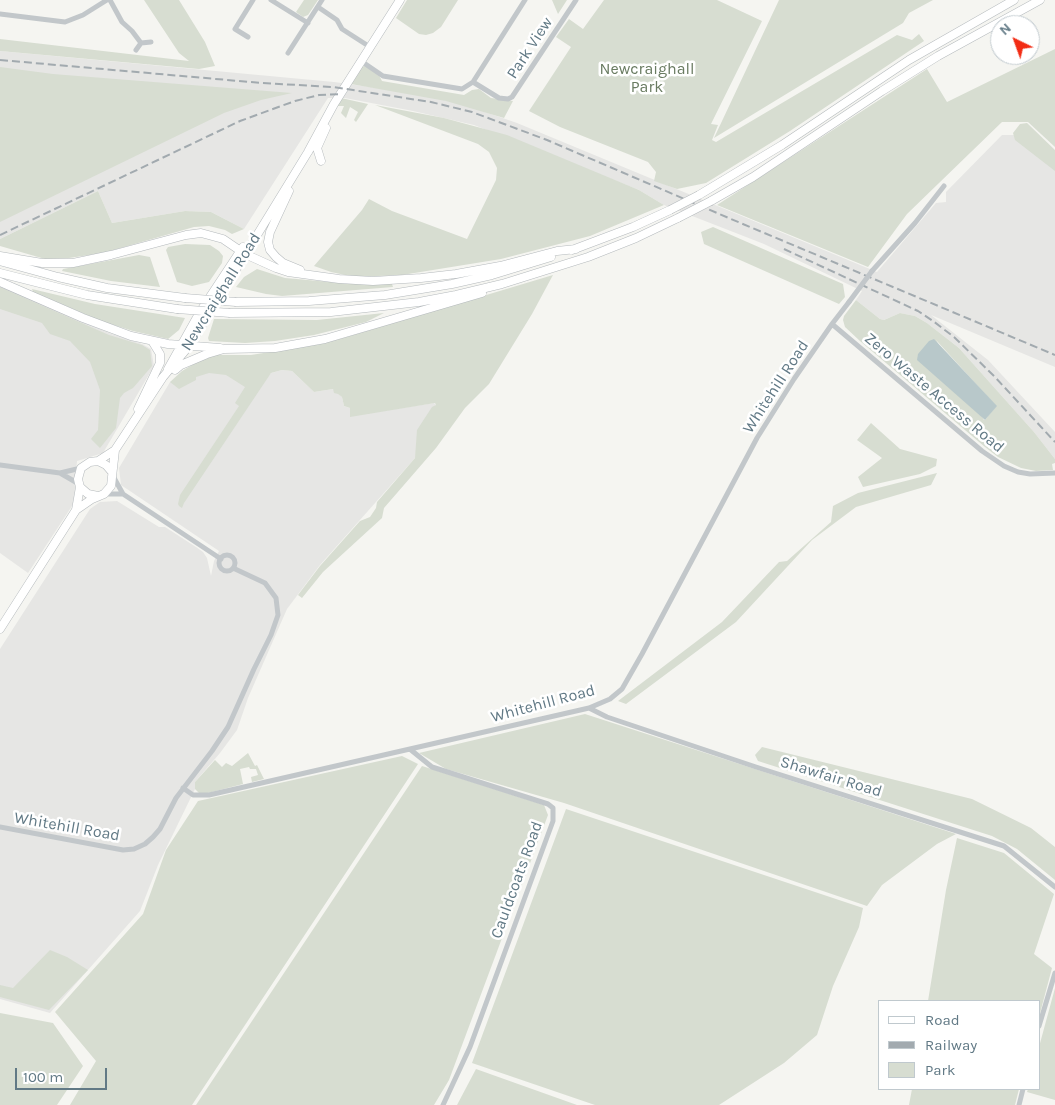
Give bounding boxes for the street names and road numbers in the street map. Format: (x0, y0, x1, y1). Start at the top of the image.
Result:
street label: Park View (503, 13, 557, 83)
street label: Newcraighall Road (177, 229, 265, 355)
street label: Zero Waste Access Road (860, 329, 1008, 457)
street label: Whitehill Road (739, 337, 813, 437)
street label: Whitehill Road (489, 681, 597, 727)
street label: Shawfair Road (778, 752, 884, 802)
street label: Whitehill Road (13, 808, 121, 846)
street label: Cauldcoats Road (487, 819, 547, 941)

